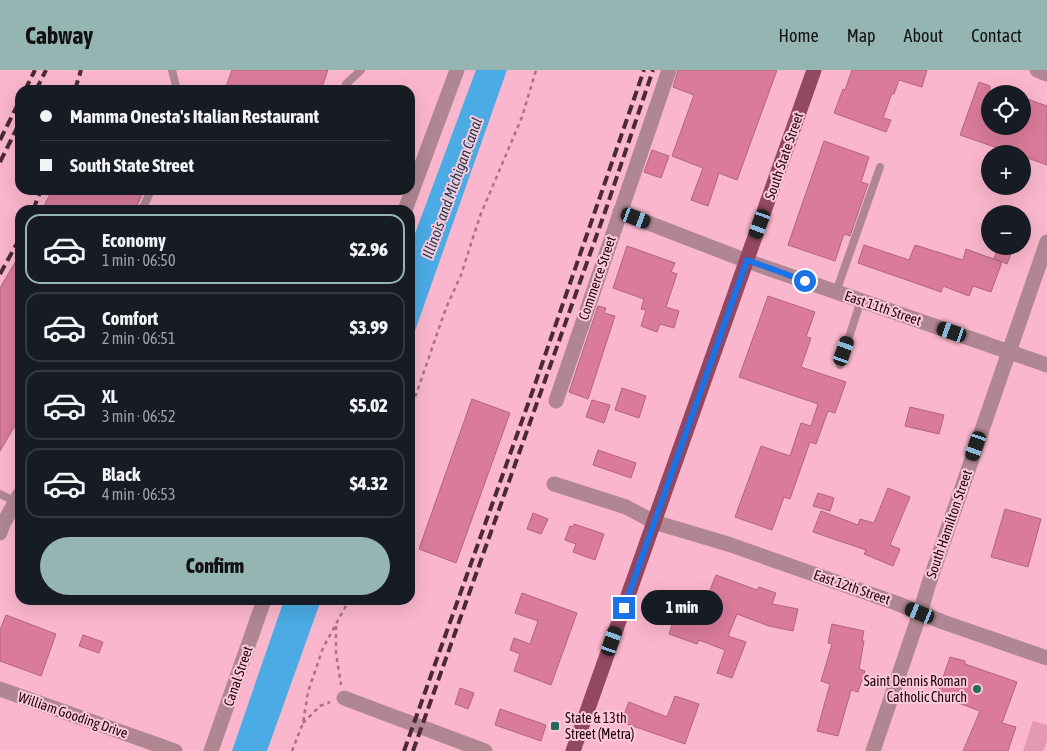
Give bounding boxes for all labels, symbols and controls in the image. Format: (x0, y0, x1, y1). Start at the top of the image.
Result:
text: Cabway (25, 22, 93, 49)
text: Home (779, 25, 819, 46)
text: Map (847, 25, 876, 46)
text: About (904, 25, 943, 46)
text: Contact (971, 25, 1022, 46)
map controls (981, 85, 1031, 255)
button: locate (981, 85, 1031, 135)
text: Mamma Onesta's Italian Restaurant (70, 105, 319, 127)
street label: South State Street (762, 110, 806, 202)
water label: Illinois and Michigan Canal (419, 115, 485, 261)
button: + (981, 145, 1031, 195)
text: South State Street (70, 154, 194, 176)
button: − (981, 205, 1031, 255)
car (619, 206, 652, 230)
car (747, 207, 772, 241)
icon: car (42, 227, 87, 272)
text: Economy (102, 229, 166, 251)
street label: Commerce Street (575, 234, 619, 322)
text: $2.96 (350, 238, 388, 260)
text: 1 min · 06:50 (102, 251, 175, 269)
route start (794, 270, 816, 292)
street label: East 11th Street (843, 287, 923, 329)
icon: car (42, 305, 87, 350)
text: Comfort (102, 307, 158, 329)
text: $3.99 (350, 316, 388, 338)
car (935, 320, 968, 344)
text: 2 min · 06:51 (102, 329, 175, 347)
car (832, 334, 855, 368)
icon: car (42, 383, 87, 428)
text: XL (102, 385, 118, 407)
text: $5.02 (350, 394, 388, 416)
text: 3 min · 06:52 (102, 407, 175, 425)
car (964, 429, 987, 463)
icon: car (42, 461, 87, 506)
text: Black (102, 463, 140, 485)
street label: South Hamilton Street (923, 468, 975, 580)
text: $4.32 (350, 472, 388, 494)
text: 4 min · 06:53 (102, 485, 175, 503)
button: Confirm (40, 537, 390, 595)
street label: East 12th Street (812, 566, 892, 608)
callout: 1 min (642, 590, 724, 626)
route end (613, 597, 635, 619)
text: 1 min (666, 598, 698, 616)
car (903, 600, 936, 626)
car (600, 624, 623, 658)
street label: Canal Street (220, 644, 256, 708)
place label: Saint Dennis Roman Catholic Church (864, 673, 967, 705)
marker: Saint Dennis Roman Catholic Church (971, 683, 983, 695)
street label: William Gooding Drive (16, 689, 130, 741)
place label: State & 13th Street (Metra) (565, 710, 634, 742)
marker: State & 13th Street (Metra) (549, 720, 561, 732)

